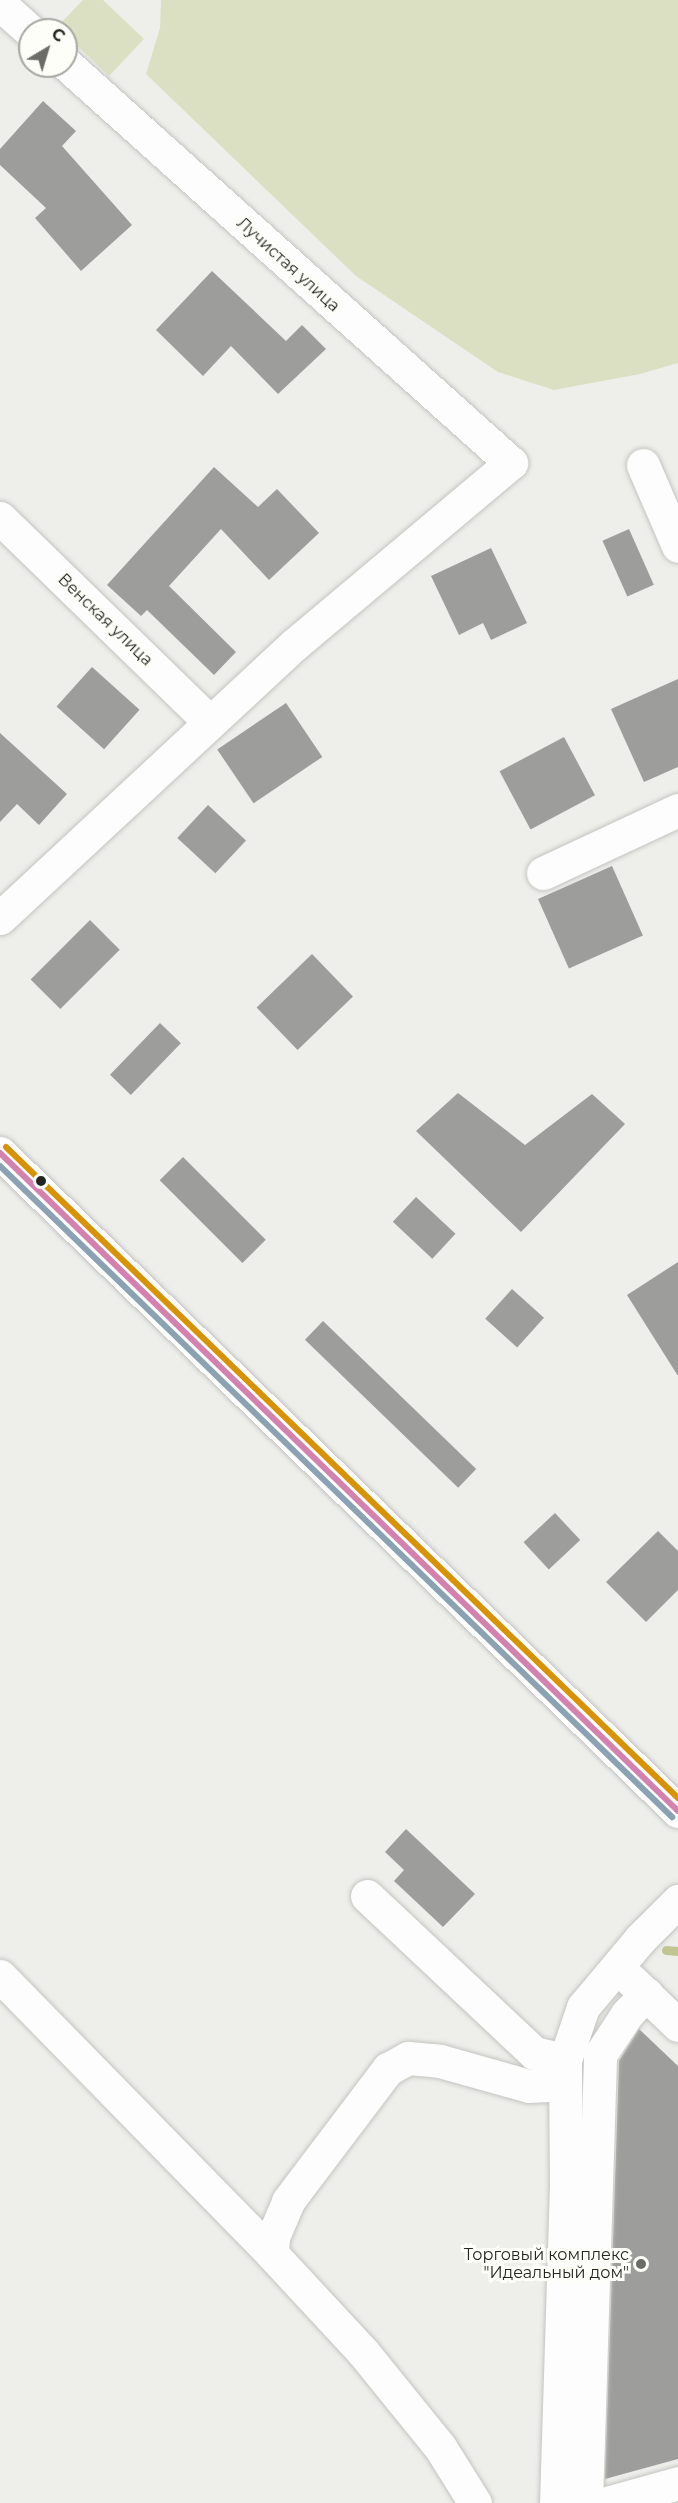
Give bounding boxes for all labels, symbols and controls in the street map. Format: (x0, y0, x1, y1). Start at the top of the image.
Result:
north arrow (18, 18, 78, 78)
text: С (48, 24, 69, 46)
street label: Лучистая улица (233, 214, 343, 316)
street label: Венская улица (54, 570, 156, 670)
unlabelled marker (35, 1175, 47, 1187)
place label: Торговый комплекс "Идеальный дом" (464, 2245, 629, 2283)
marker: Торговый комплекс "Идеальный дом" (634, 2257, 648, 2271)

